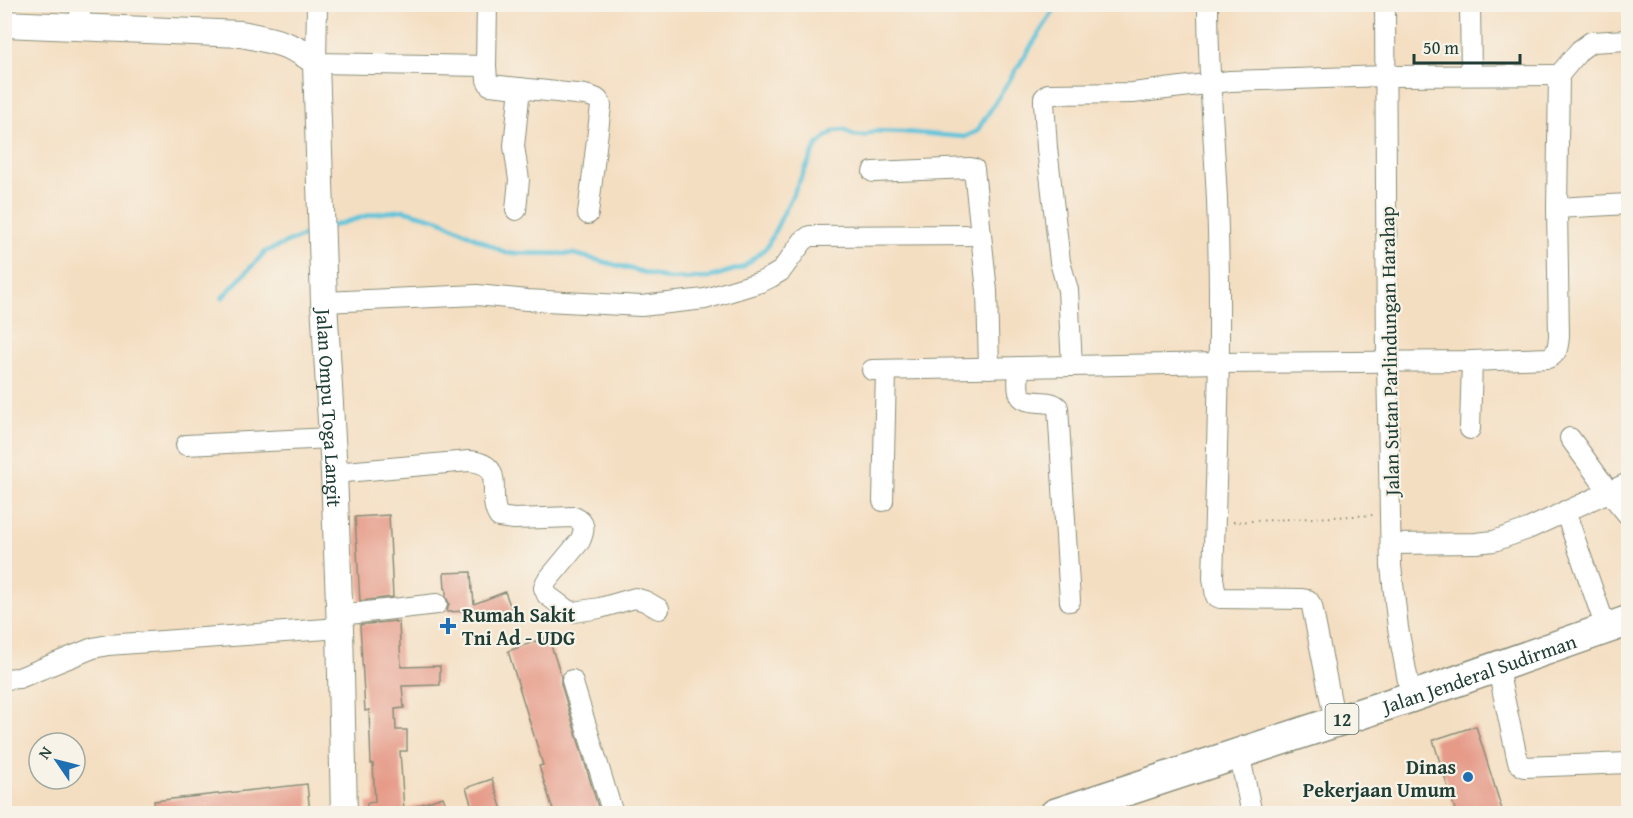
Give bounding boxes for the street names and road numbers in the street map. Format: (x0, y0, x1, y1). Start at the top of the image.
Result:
street label: Jalan Sutan Parlindungan Harahap (1372, 206, 1406, 499)
street label: Jalan Ompu Toga Langit (310, 305, 350, 508)
street label: Jalan Jenderal Sudirman (1376, 626, 1580, 721)
road number: 12 (1326, 704, 1358, 734)

